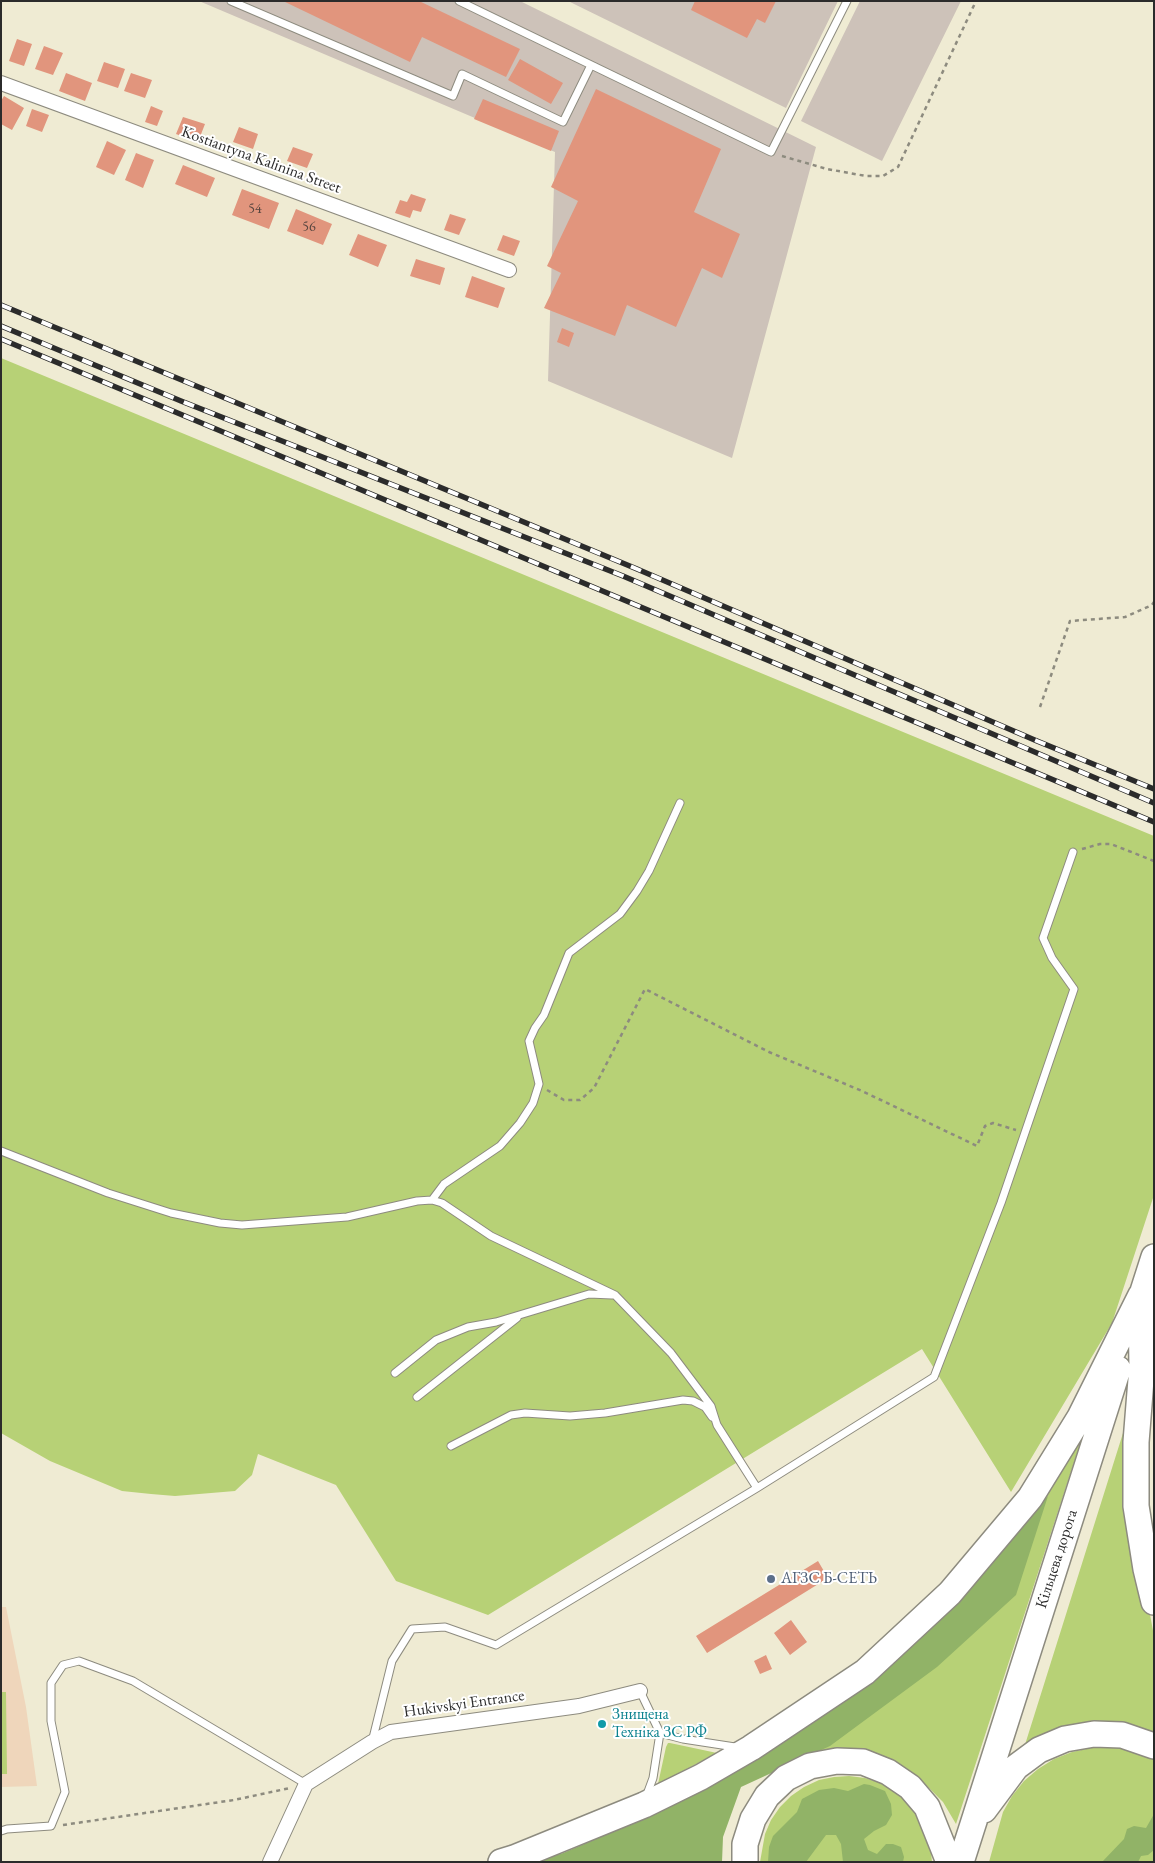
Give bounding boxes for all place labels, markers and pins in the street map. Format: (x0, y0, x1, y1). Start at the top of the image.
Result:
place label: АГЗС Б-СЕТЬ (781, 1569, 877, 1589)
marker: АГЗС Б-СЕТЬ (765, 1573, 777, 1585)
place label: Знищена Техніка ЗС РФ (612, 1705, 707, 1743)
marker: Знищена Техніка ЗС РФ (596, 1718, 608, 1730)

